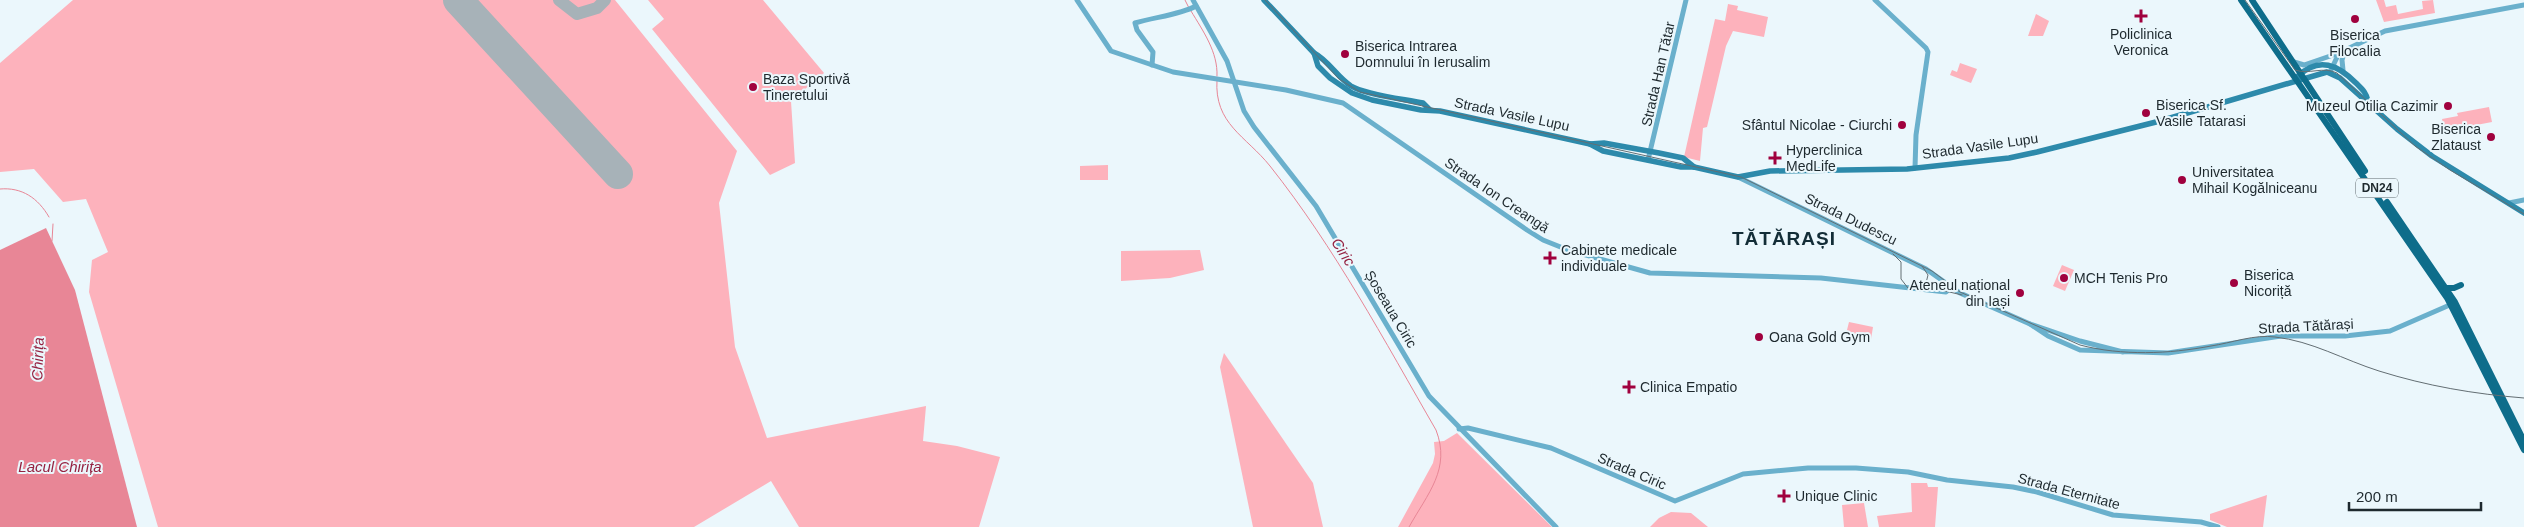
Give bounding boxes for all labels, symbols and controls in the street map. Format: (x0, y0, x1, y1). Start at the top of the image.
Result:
marker: Policlinica Veronica (2134, 9, 2148, 23)
marker: Biserica Filocalia (2349, 13, 2361, 25)
street label: Strada Han Tătar (1638, 20, 1678, 128)
place label: Policlinica Veronica (2110, 26, 2172, 58)
place label: Biserica Filocalia (2329, 27, 2381, 59)
place label: Biserica Intrarea Domnului în Ierusalim (1355, 38, 1490, 70)
marker: Biserica Intrarea Domnului în Ierusalim (1339, 48, 1351, 60)
place label: Baza Sportivă Tineretului (763, 71, 850, 103)
marker: Baza Sportivă Tineretului (747, 81, 759, 93)
street label: Strada Vasile Lupu (1453, 94, 1571, 134)
place label: Biserica Sf. Vasile Tatarasi (2156, 97, 2246, 129)
place label: Muzeul Otilia Cazimir (2306, 98, 2438, 114)
marker: Muzeul Otilia Cazimir (2442, 100, 2454, 112)
marker: Biserica Sf. Vasile Tatarasi (2140, 107, 2152, 119)
place label: Sfântul Nicolae - Ciurchi (1742, 117, 1892, 133)
marker: Sfântul Nicolae - Ciurchi (1896, 119, 1908, 131)
place label: Biserica Zlataust (2431, 121, 2481, 153)
street label: Strada Vasile Lupu (1921, 130, 2039, 162)
marker: Biserica Zlataust (2485, 131, 2497, 143)
place label: Hyperclinica MedLife (1786, 142, 1862, 174)
marker: Hyperclinica MedLife (1768, 151, 1782, 165)
street label: Strada Ion Creangă (1442, 154, 1552, 236)
place label: Universitatea Mihail Kogălniceanu (2192, 164, 2317, 196)
marker: Universitatea Mihail Kogălniceanu (2176, 174, 2188, 186)
road number: DN24 (2356, 178, 2398, 198)
street label: Strada Dudescu (1802, 190, 1900, 248)
district label: TĂTĂRAȘI (1732, 228, 1836, 249)
water label: Ciric (1328, 235, 1359, 269)
place label: Cabinete medicale individuale (1561, 242, 1677, 274)
marker: Cabinete medicale individuale (1543, 251, 1557, 265)
place label: Biserica Nicoriță (2244, 267, 2294, 299)
street label: Șoseaua Ciric (1362, 268, 1420, 350)
place label: MCH Tenis Pro (2074, 270, 2168, 286)
marker: MCH Tenis Pro (2058, 272, 2070, 284)
place label: Ateneul național din Iași (1910, 277, 2010, 309)
marker: Biserica Nicoriță (2228, 277, 2240, 289)
marker: Ateneul național din Iași (2014, 287, 2026, 299)
street label: Strada Tătărași (2258, 316, 2354, 336)
place label: Oana Gold Gym (1769, 329, 1870, 345)
marker: Oana Gold Gym (1753, 331, 1765, 343)
water label: Chirița (28, 337, 47, 381)
place label: Clinica Empatio (1640, 379, 1737, 395)
marker: Clinica Empatio (1622, 380, 1636, 394)
street label: Strada Ciric (1595, 449, 1669, 493)
water label: Lacul Chirița (18, 458, 102, 475)
street label: Strada Eternitate (2016, 470, 2122, 512)
scale bar (2349, 480, 2482, 512)
place label: Unique Clinic (1795, 488, 1877, 504)
text: 200 m (2356, 488, 2398, 505)
marker: Unique Clinic (1777, 489, 1791, 503)

